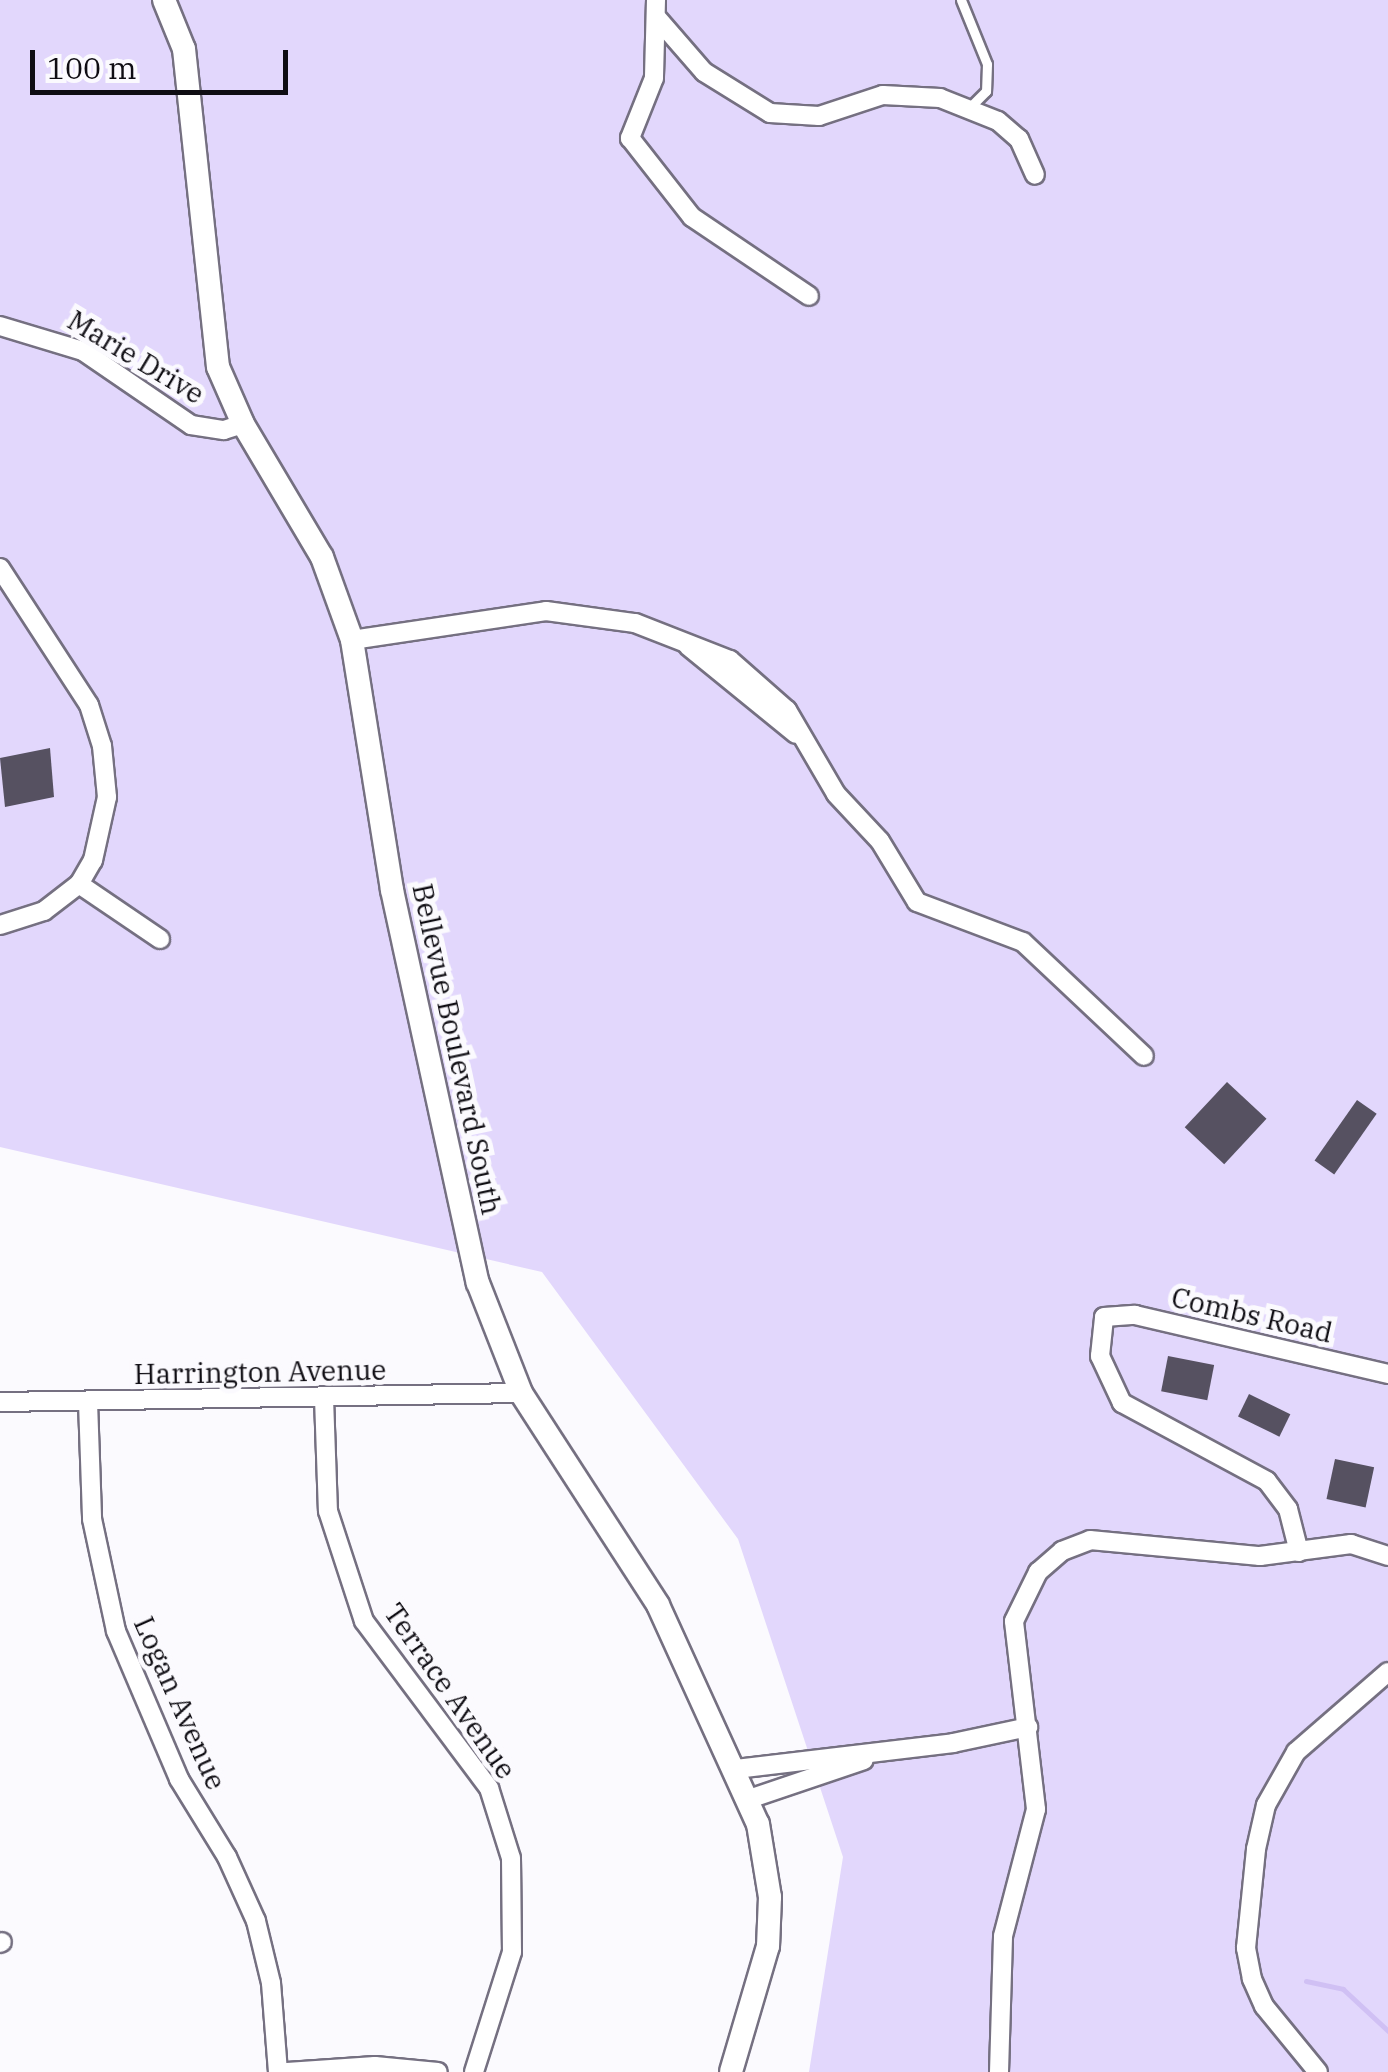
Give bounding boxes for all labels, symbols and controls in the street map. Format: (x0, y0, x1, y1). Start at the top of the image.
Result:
scale bar (35, 30, 292, 92)
text: 100 m (47, 48, 137, 87)
street label: Marie Drive (62, 303, 210, 411)
street label: Bellevue Boulevard South (405, 880, 509, 1218)
street label: Combs Road (1168, 1280, 1336, 1350)
street label: Harrington Avenue (133, 1353, 387, 1391)
street label: Terrace Avenue (377, 1597, 523, 1785)
street label: Logan Avenue (127, 1611, 233, 1795)

